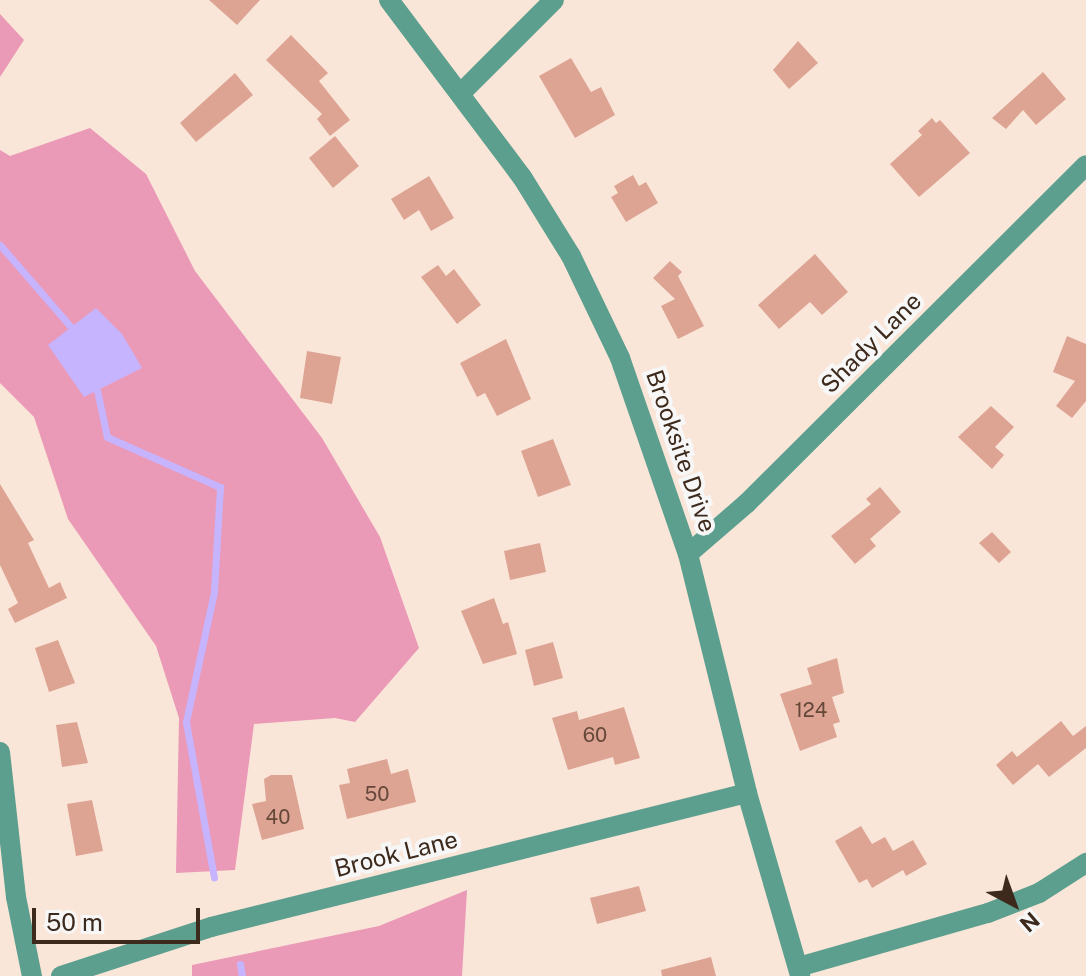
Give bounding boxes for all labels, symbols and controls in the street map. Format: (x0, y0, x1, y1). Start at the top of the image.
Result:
street label: Shady Lane (815, 287, 927, 399)
street label: Brooksite Drive (640, 366, 722, 536)
house number: 124 (795, 698, 827, 722)
house number: 60 (583, 723, 607, 747)
house number: 50 (364, 782, 390, 806)
house number: 40 (266, 805, 290, 829)
street label: Brook Lane (331, 825, 461, 883)
north arrow (974, 864, 1054, 944)
scale bar (36, 892, 204, 942)
text: N (1015, 907, 1045, 938)
text: 50 m (46, 908, 103, 936)

